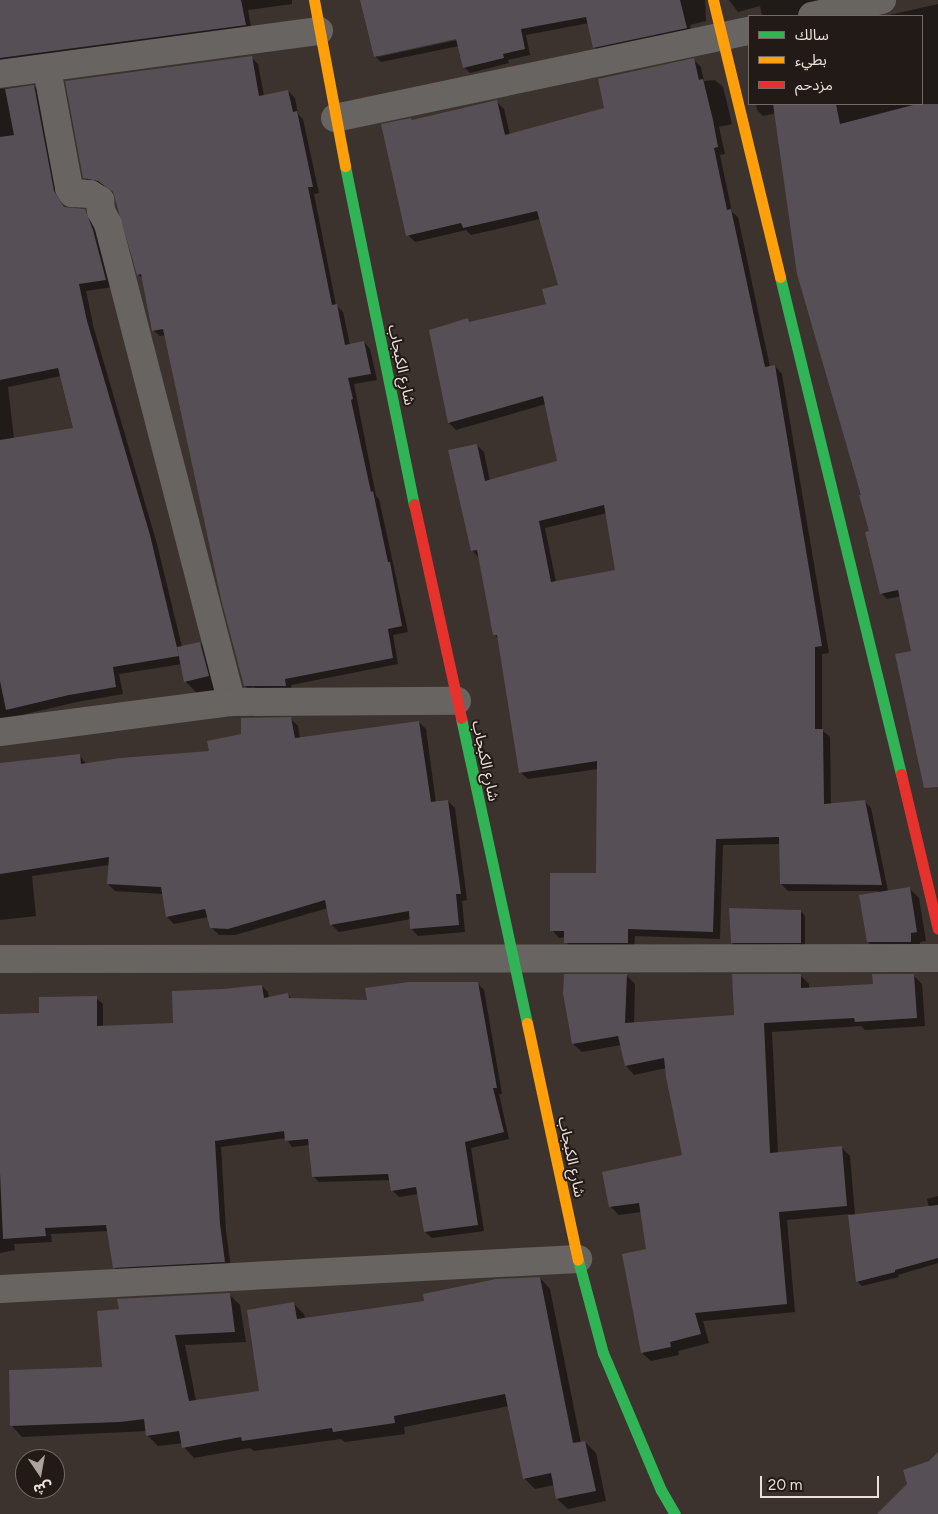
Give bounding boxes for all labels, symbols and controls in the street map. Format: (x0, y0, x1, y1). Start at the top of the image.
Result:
legend (748, 15, 923, 105)
text: سالك (795, 26, 829, 44)
text: بطيء (795, 51, 827, 69)
text: مزدحم (795, 76, 833, 94)
street label: شارع الكبجاب (384, 323, 418, 407)
street label: شارع الكبجاب (468, 719, 502, 803)
street label: شارع الكبجاب (554, 1115, 588, 1199)
north arrow (15, 1449, 65, 1499)
scale bar (763, 1466, 882, 1498)
text: 20 m (768, 1476, 802, 1494)
text: ش (32, 1478, 54, 1498)

